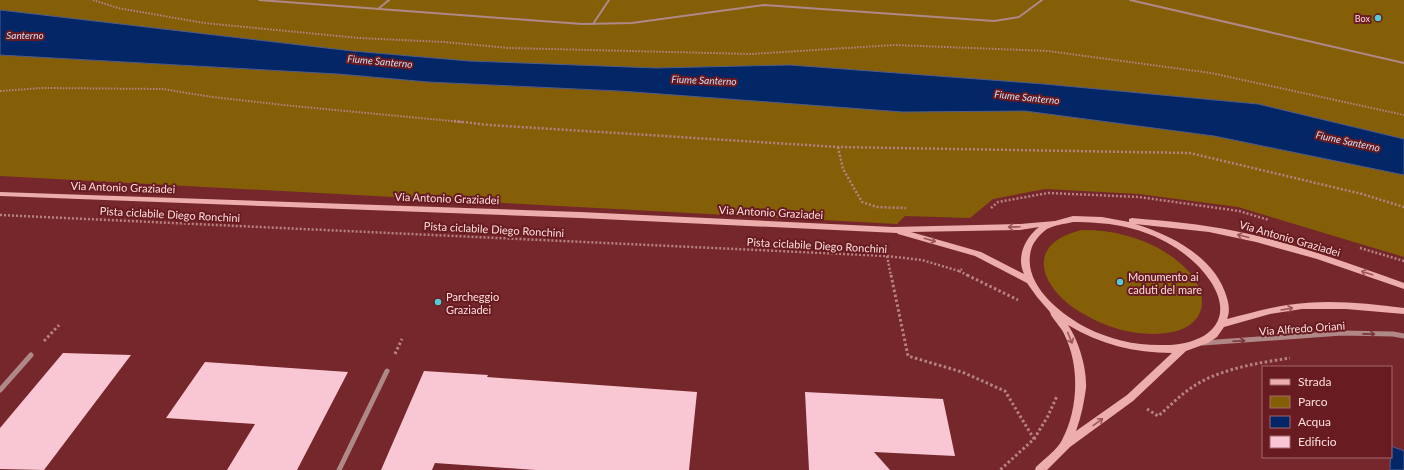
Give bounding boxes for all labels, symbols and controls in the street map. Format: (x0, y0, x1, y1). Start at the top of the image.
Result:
place label: Box (1355, 13, 1371, 24)
marker: Box (1373, 13, 1383, 23)
water label: Santerno (6, 29, 44, 41)
water label: Fiume Santerno (347, 52, 413, 70)
water label: Fiume Santerno (671, 73, 737, 87)
water label: Fiume Santerno (994, 88, 1060, 106)
water label: Fiume Santerno (1315, 128, 1381, 154)
street label: Via Antonio Graziadei (71, 179, 176, 195)
street label: Via Antonio Graziadei (395, 190, 500, 206)
street label: Via Antonio Graziadei (718, 203, 824, 221)
street label: Pista ciclabile Diego Ronchini (99, 204, 241, 224)
street label: Via Antonio Graziadei (1238, 217, 1342, 259)
street label: Pista ciclabile Diego Ronchini (423, 219, 565, 239)
one-way arrow (1008, 223, 1021, 230)
one-way arrow (1237, 231, 1250, 239)
street label: Pista ciclabile Diego Ronchini (746, 235, 888, 255)
one-way arrow (923, 237, 936, 244)
one-way arrow (1361, 269, 1374, 276)
place label: Monumento ai caduti del mare (1128, 270, 1202, 296)
marker: Monumento ai caduti del mare (1115, 277, 1125, 287)
place label: Parcheggio Graziadei (446, 290, 499, 316)
marker: Parcheggio Graziadei (433, 297, 443, 307)
one-way arrow (1280, 304, 1293, 312)
street label: Via Alfredo Oriani (1259, 318, 1346, 337)
one-way arrow (1362, 330, 1375, 338)
one-way arrow (1067, 332, 1074, 344)
one-way arrow (1232, 338, 1245, 345)
legend (1262, 366, 1392, 458)
text: Strada (1298, 374, 1331, 389)
text: Parco (1298, 394, 1328, 409)
text: Acqua (1298, 414, 1331, 429)
one-way arrow (1093, 418, 1104, 426)
text: Edificio (1298, 434, 1337, 449)

